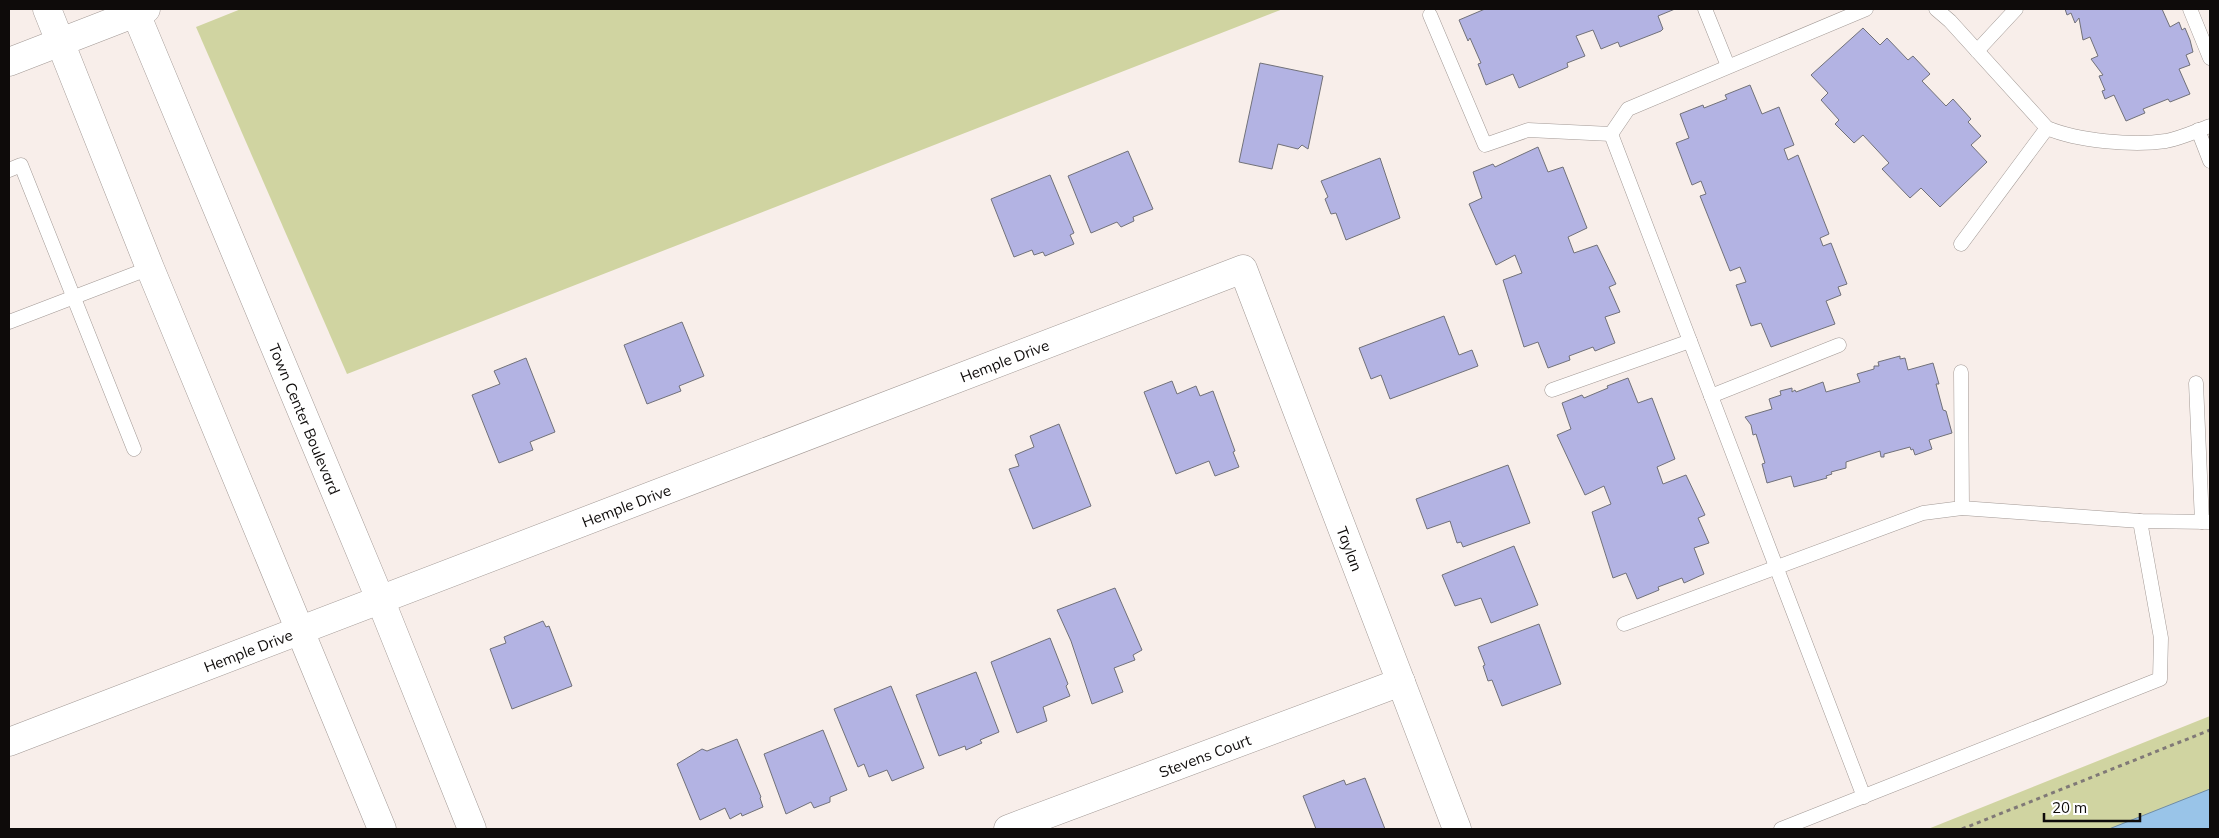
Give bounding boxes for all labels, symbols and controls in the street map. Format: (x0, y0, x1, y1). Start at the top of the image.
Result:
street label: Hemple Drive (957, 335, 1052, 386)
street label: Town Center Boulevard (265, 340, 345, 497)
street label: Hemple Drive (579, 480, 673, 531)
street label: Taylan (1333, 524, 1367, 574)
street label: Hemple Drive (201, 625, 295, 676)
street label: Stevens Court (1156, 730, 1253, 781)
scale bar (2044, 790, 2140, 822)
text: 20 m (2052, 798, 2087, 817)

